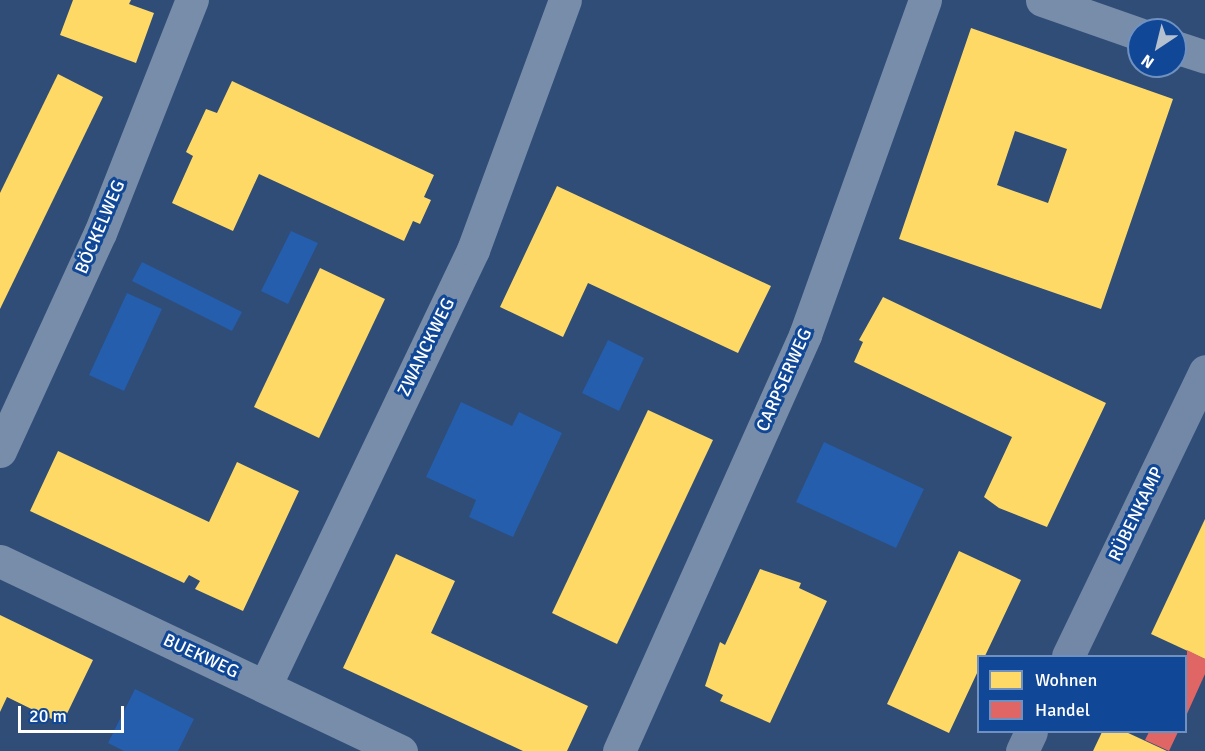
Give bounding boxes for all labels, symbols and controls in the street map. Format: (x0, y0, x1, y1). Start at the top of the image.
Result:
north arrow (1127, 18, 1187, 78)
text: N (1138, 50, 1158, 72)
street label: BÖCKELWEG (71, 177, 129, 277)
street label: ZWANCKWEG (393, 294, 459, 400)
street label: CARPSERWEG (752, 325, 816, 435)
street label: RÜBENKAMP (1104, 463, 1168, 565)
street label: BUEKWEG (160, 629, 242, 683)
legend (977, 655, 1187, 733)
text: Wohnen (1035, 669, 1097, 691)
scale bar (21, 694, 128, 732)
text: Handel (1035, 699, 1090, 721)
text: 20 m (29, 705, 67, 727)

